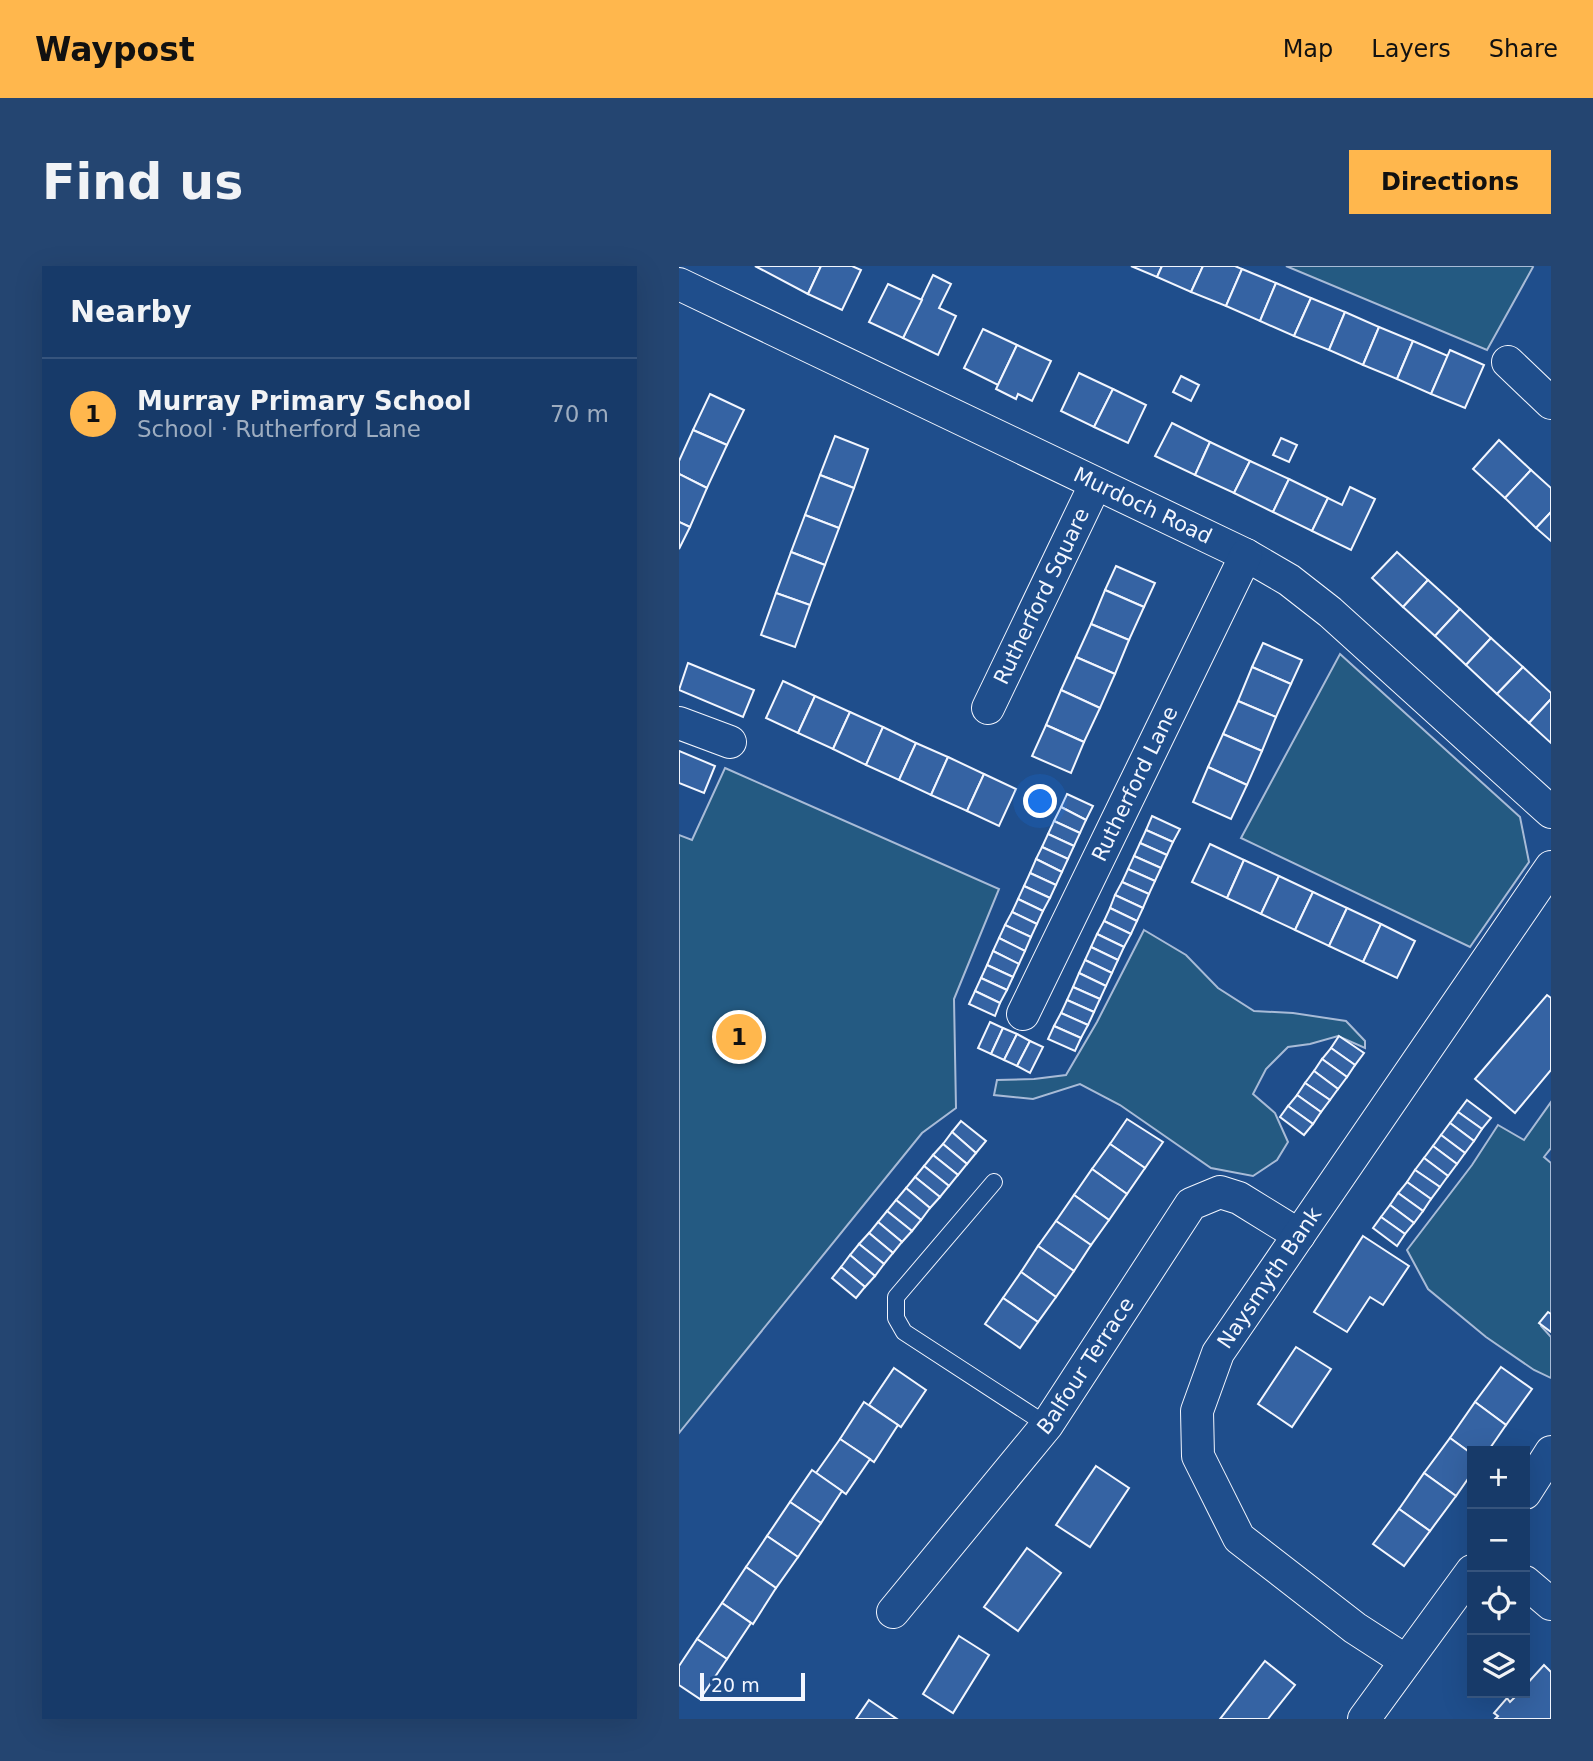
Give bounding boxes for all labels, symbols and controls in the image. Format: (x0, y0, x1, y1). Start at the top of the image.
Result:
text: Waypost (35, 30, 195, 69)
text: Map (1283, 35, 1333, 63)
text: Layers (1371, 35, 1451, 63)
text: Share (1489, 35, 1558, 63)
button: Directions (1349, 150, 1551, 214)
text: Find us (42, 154, 243, 211)
text: Nearby (70, 294, 192, 329)
text: Murray Primary School (137, 386, 471, 416)
text: 1 (85, 401, 101, 427)
text: 70 m (550, 401, 609, 427)
text: School · Rutherford Lane (137, 416, 421, 442)
street label: Murdoch Road (1070, 462, 1216, 549)
street label: Rutherford Square (989, 504, 1094, 688)
street label: Rutherford Lane (1087, 702, 1183, 865)
your location (1023, 784, 1057, 818)
pin: 1 (716, 1011, 762, 1063)
street label: Naysmyth Bank (1213, 1202, 1327, 1353)
street label: Balfour Terrace (1032, 1293, 1139, 1439)
map controls (1467, 1446, 1530, 1698)
button: + (1467, 1446, 1530, 1509)
button: − (1467, 1509, 1530, 1572)
button: locate (1467, 1572, 1530, 1635)
button: layers (1467, 1635, 1530, 1698)
scale bar (700, 1670, 805, 1702)
text: 20 m (711, 1674, 760, 1696)

